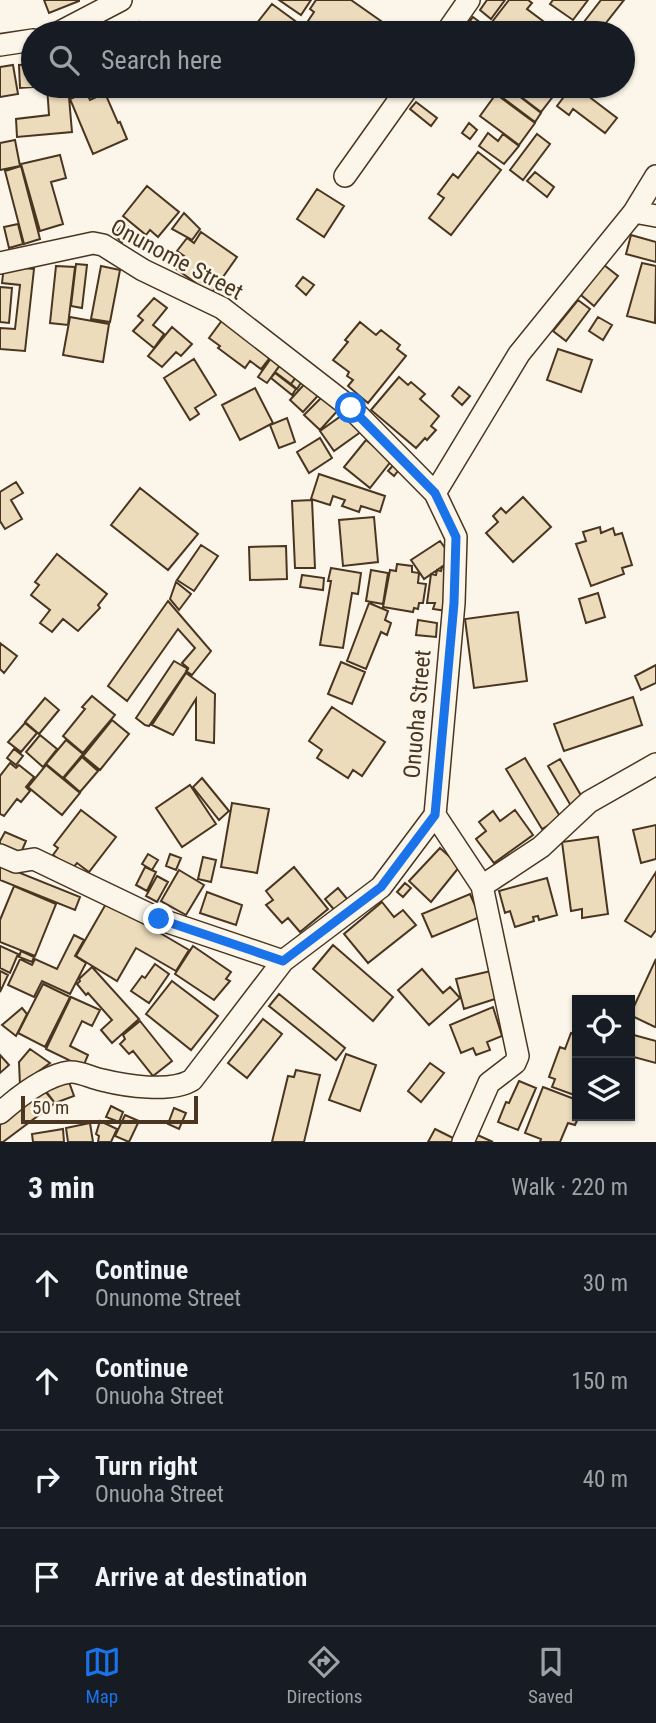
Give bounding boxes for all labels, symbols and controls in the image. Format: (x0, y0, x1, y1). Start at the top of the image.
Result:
search box (21, 21, 635, 98)
icon: search (45, 41, 83, 79)
text: Search here (101, 45, 222, 75)
street label: Onunome Street (106, 213, 248, 306)
route start (335, 392, 366, 423)
street label: Onuoha Street (398, 649, 437, 779)
route end (143, 903, 174, 934)
map controls (572, 995, 635, 1121)
button: locate (572, 995, 635, 1058)
button: layers (572, 1058, 635, 1121)
scale bar (21, 1093, 198, 1125)
text: 50 m (32, 1096, 69, 1119)
text: 3 min (28, 1170, 95, 1205)
text: Walk · 220 m (511, 1174, 628, 1201)
text: Continue (95, 1255, 188, 1285)
icon: ahead (28, 1264, 66, 1302)
text: 30 m (583, 1270, 628, 1297)
text: Onunome Street (95, 1285, 241, 1312)
text: Continue (95, 1353, 188, 1383)
icon: ahead (28, 1362, 66, 1400)
text: 150 m (571, 1368, 628, 1395)
text: Onuoha Street (95, 1383, 224, 1410)
text: Turn right (95, 1451, 197, 1481)
icon: right (28, 1460, 66, 1498)
text: 40 m (583, 1466, 628, 1493)
text: Onuoha Street (95, 1481, 224, 1508)
icon: arrive (28, 1558, 66, 1596)
text: Arrive at destination (95, 1562, 307, 1592)
tab: Map (83, 1643, 121, 1708)
tab: Directions (286, 1643, 362, 1708)
tab: Saved (528, 1643, 573, 1708)

